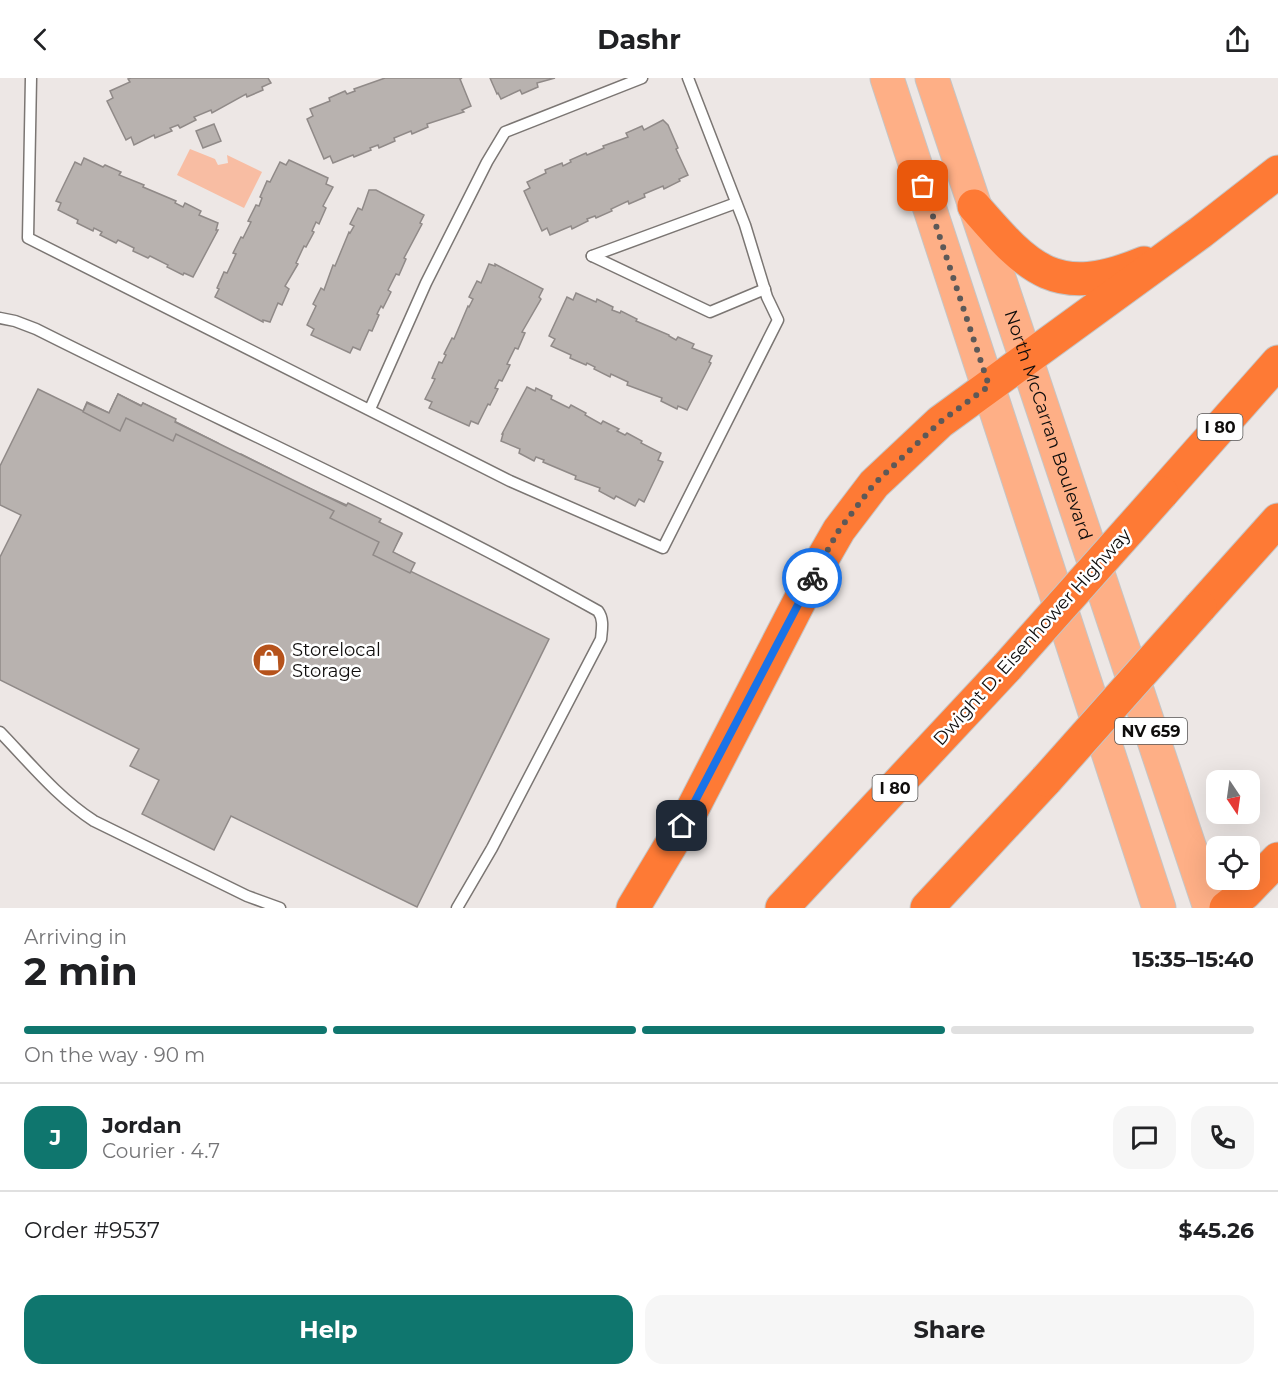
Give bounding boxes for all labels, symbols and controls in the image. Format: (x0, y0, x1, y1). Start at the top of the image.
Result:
icon: back (24, 23, 57, 56)
text: Dashr (597, 23, 681, 56)
icon: share (1221, 23, 1254, 56)
pin (897, 160, 948, 211)
icon: bag (906, 169, 939, 202)
street label: North McCarran Boulevard (1000, 307, 1097, 543)
road number: I 80 (1198, 414, 1242, 440)
street label: Dwight D. Eisenhower Highway (929, 524, 1136, 750)
courier (782, 548, 842, 608)
icon: bike (796, 562, 829, 595)
place label: Storelocal Storage (292, 639, 381, 682)
shop icon: Storelocal Storage (251, 642, 287, 678)
road number: NV 659 (1115, 718, 1187, 744)
north arrow (1206, 770, 1260, 824)
map controls (1206, 770, 1260, 890)
road number: I 80 (872, 775, 918, 801)
pin (656, 800, 707, 851)
icon: home (665, 809, 698, 842)
button: locate (1206, 836, 1260, 890)
text: Arriving in (24, 925, 127, 949)
text: 15:35–15:40 (1133, 946, 1254, 973)
text: 2 min (24, 947, 138, 995)
text: On the way · 90 m (24, 1043, 205, 1067)
button: chat (1113, 1106, 1176, 1169)
button: phone (1191, 1106, 1254, 1169)
text: Jordan (102, 1112, 182, 1139)
text: J (50, 1124, 61, 1151)
text: Courier · 4.7 (102, 1139, 220, 1163)
text: Order #9537 (24, 1217, 160, 1244)
text: $45.26 (1179, 1217, 1254, 1244)
button: Help (24, 1295, 633, 1364)
button: Share (645, 1295, 1254, 1364)

